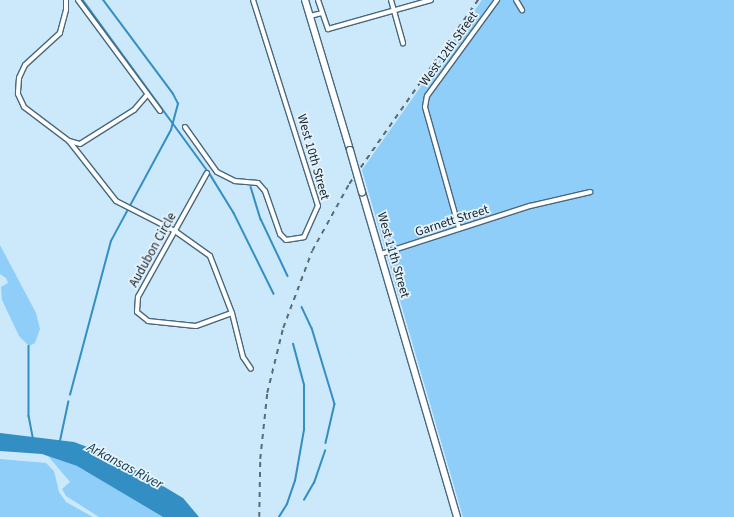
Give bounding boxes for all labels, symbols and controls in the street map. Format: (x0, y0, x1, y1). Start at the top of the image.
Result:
street label: West 12th Street (417, 9, 481, 89)
street label: West 10th Street (293, 112, 333, 202)
street label: Garnett Street (413, 202, 491, 240)
street label: Audubon Circle (126, 210, 180, 290)
street label: West 11th Street (373, 210, 413, 300)
water label: Arkansas River (84, 439, 166, 493)

